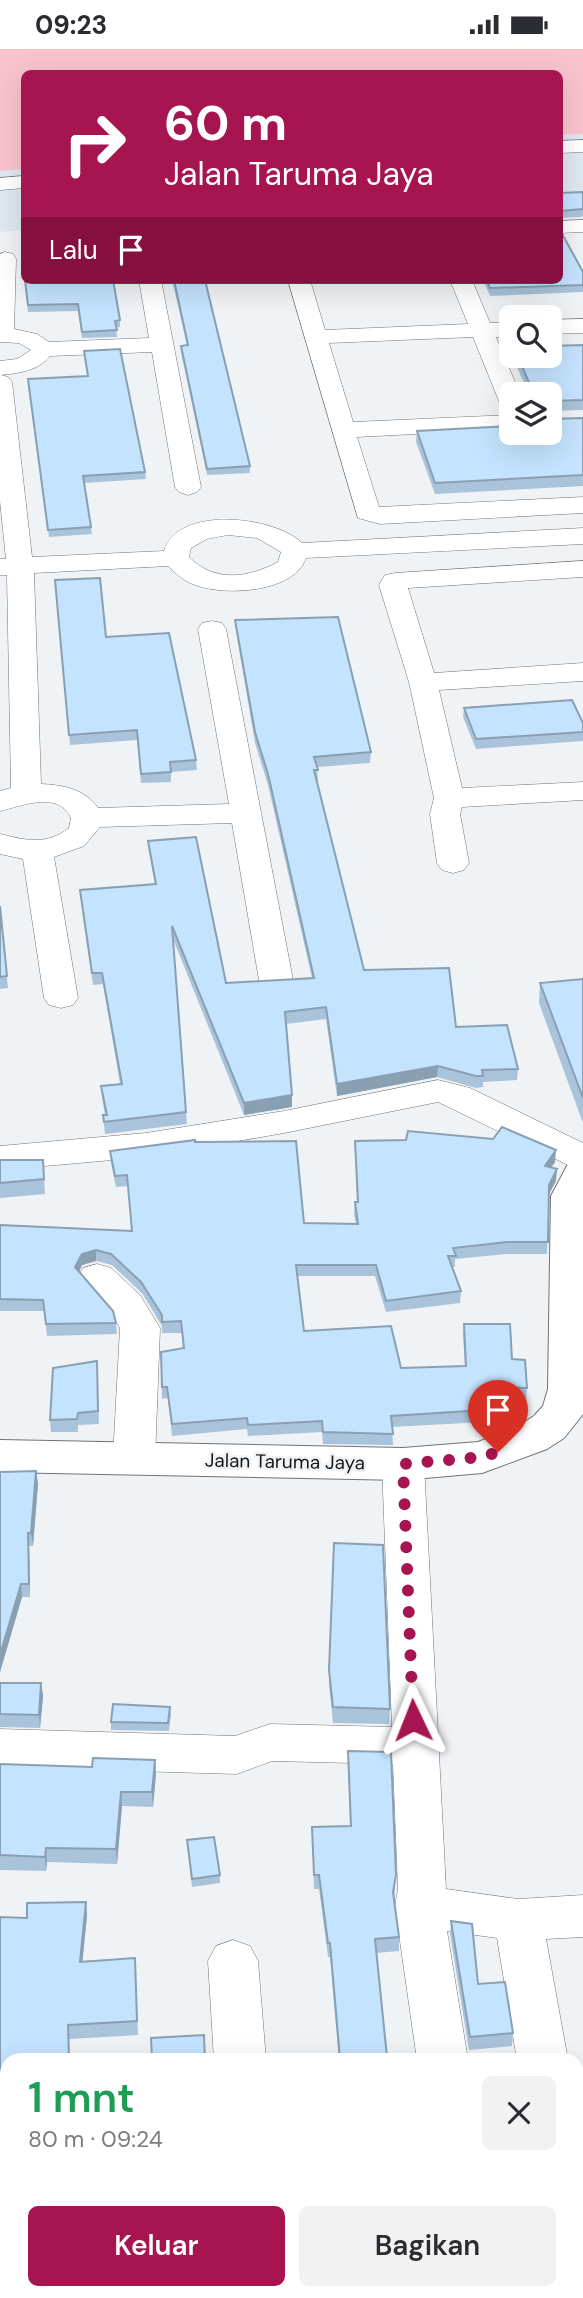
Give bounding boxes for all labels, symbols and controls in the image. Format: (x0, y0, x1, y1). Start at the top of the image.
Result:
text: 09:23 (35, 8, 107, 42)
text: 60 m (164, 91, 287, 155)
icon: right (49, 98, 140, 189)
text: Jalan Taruma Jaya (164, 153, 434, 195)
icon: arrive (112, 231, 150, 269)
text: Lalu (49, 233, 98, 267)
map controls (499, 305, 562, 445)
button: search (499, 305, 562, 368)
button: layers (499, 382, 562, 445)
pin (468, 1380, 528, 1452)
icon: arrive (479, 1391, 517, 1429)
street label: Jalan Taruma Jaya (205, 1448, 365, 1475)
position arrow (376, 1683, 450, 1757)
text: 1 mnt (28, 2070, 135, 2125)
button: close (482, 2076, 556, 2150)
text: 80 m · 09:24 (28, 2124, 163, 2154)
button: Keluar (28, 2206, 285, 2286)
button: Bagikan (299, 2206, 556, 2286)

